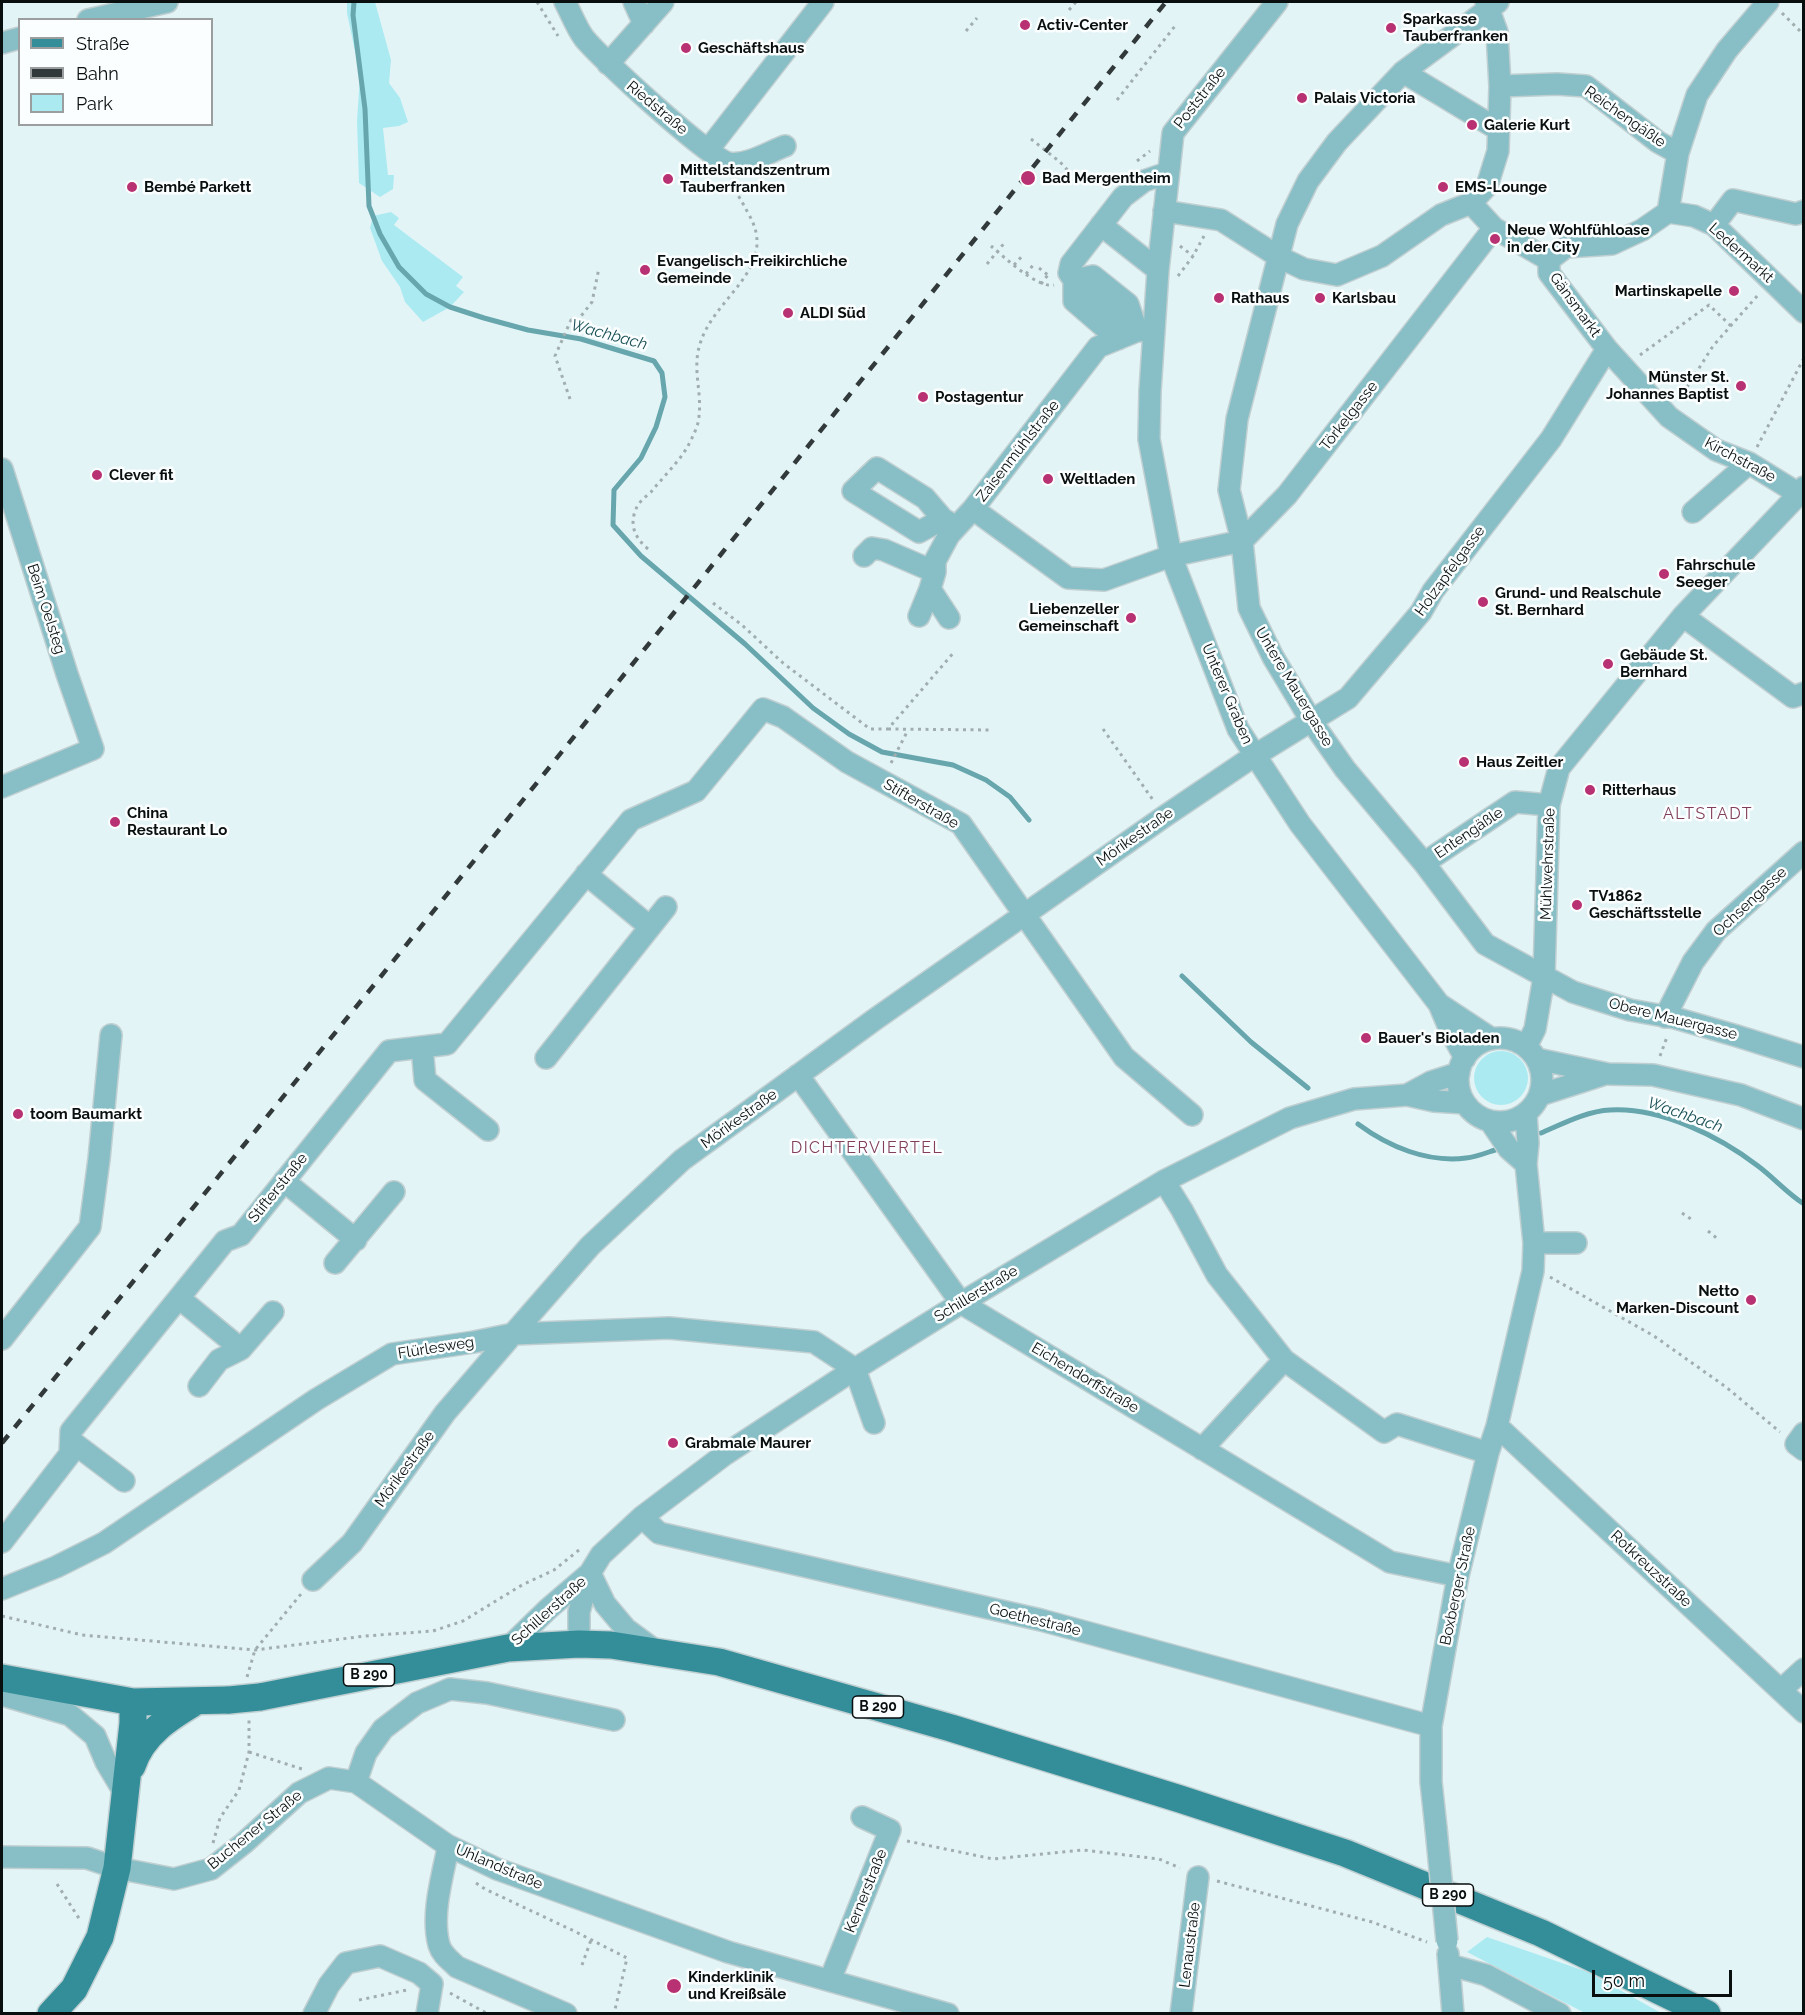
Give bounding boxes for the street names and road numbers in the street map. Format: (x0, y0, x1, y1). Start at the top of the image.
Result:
street label: Poststraße (1170, 64, 1230, 132)
street label: Riedstraße (623, 77, 691, 139)
street label: Reichengäßle (1581, 82, 1669, 152)
street label: Ledermarkt (1705, 219, 1777, 287)
street label: Gänsmarkt (1546, 269, 1604, 341)
street label: Törkelgasse (1316, 378, 1382, 454)
street label: Zaisenmühlstraße (973, 397, 1063, 505)
street label: Kirchstraße (1701, 434, 1779, 486)
street label: Holzapfelgasse (1411, 522, 1489, 620)
street label: Beim Oelsteg (23, 562, 69, 656)
street label: Untere Mauergasse (1251, 624, 1337, 750)
street label: Unterer Graben (1198, 641, 1256, 747)
street label: Stifterstraße (880, 775, 962, 833)
street label: Mörikestraße (1093, 804, 1177, 870)
street label: Entengäßle (1431, 804, 1507, 862)
street label: Mühlwehrstraße (1537, 808, 1559, 920)
street label: Ochsengasse (1710, 863, 1790, 941)
street label: Obere Mauergasse (1607, 994, 1739, 1044)
street label: Mörikestraße (697, 1085, 781, 1153)
street label: Stifterstraße (245, 1150, 311, 1226)
street label: Schillerstraße (931, 1262, 1021, 1326)
street label: Flürlesweg (397, 1333, 475, 1363)
street label: Eichendorffstraße (1028, 1339, 1142, 1417)
street label: Mörikestraße (371, 1427, 439, 1511)
street label: Boxberger Straße (1437, 1525, 1479, 1647)
street label: Rotkreuzstraße (1607, 1527, 1695, 1611)
street label: Schillerstraße (508, 1573, 590, 1649)
street label: Goethestraße (987, 1600, 1083, 1640)
road number: B 290 (344, 1664, 394, 1686)
road number: B 290 (852, 1696, 904, 1718)
street label: Buchener Straße (204, 1787, 306, 1873)
street label: Uhlandstraße (453, 1841, 545, 1893)
street label: Kernerstraße (841, 1846, 891, 1936)
road number: B 290 (1422, 1884, 1474, 1906)
street label: Lenaustraße (1176, 1901, 1204, 1989)

